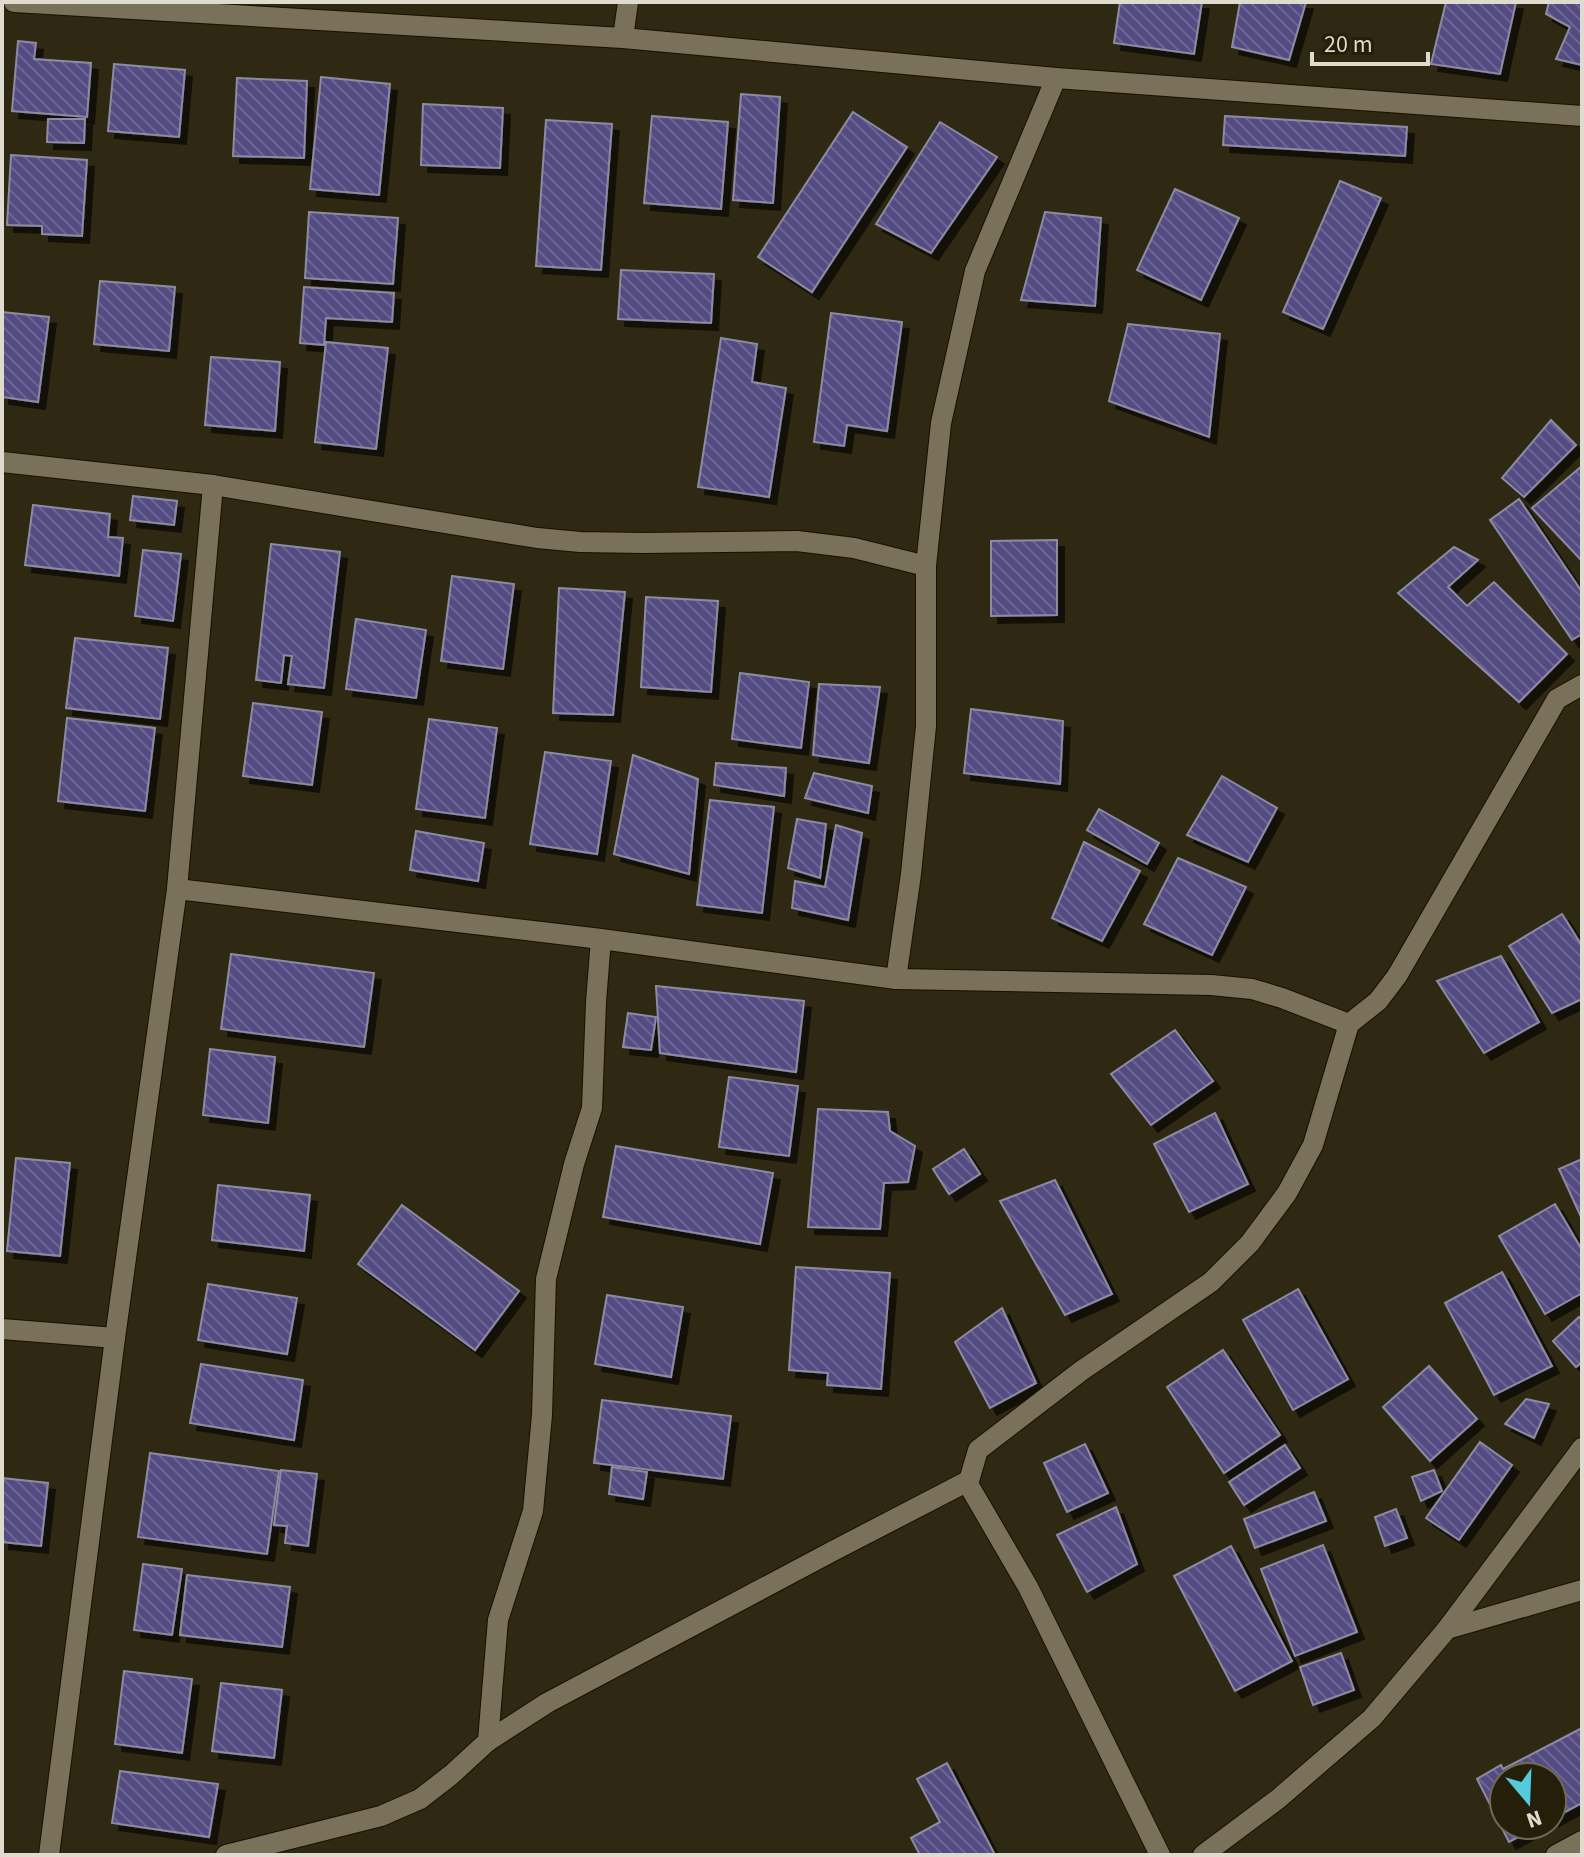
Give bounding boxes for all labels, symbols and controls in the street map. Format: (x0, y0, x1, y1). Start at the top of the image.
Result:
scale bar (1312, 16, 1428, 66)
text: 20 m (1324, 27, 1373, 62)
north arrow (1488, 1761, 1568, 1841)
text: N (1522, 1801, 1546, 1836)

